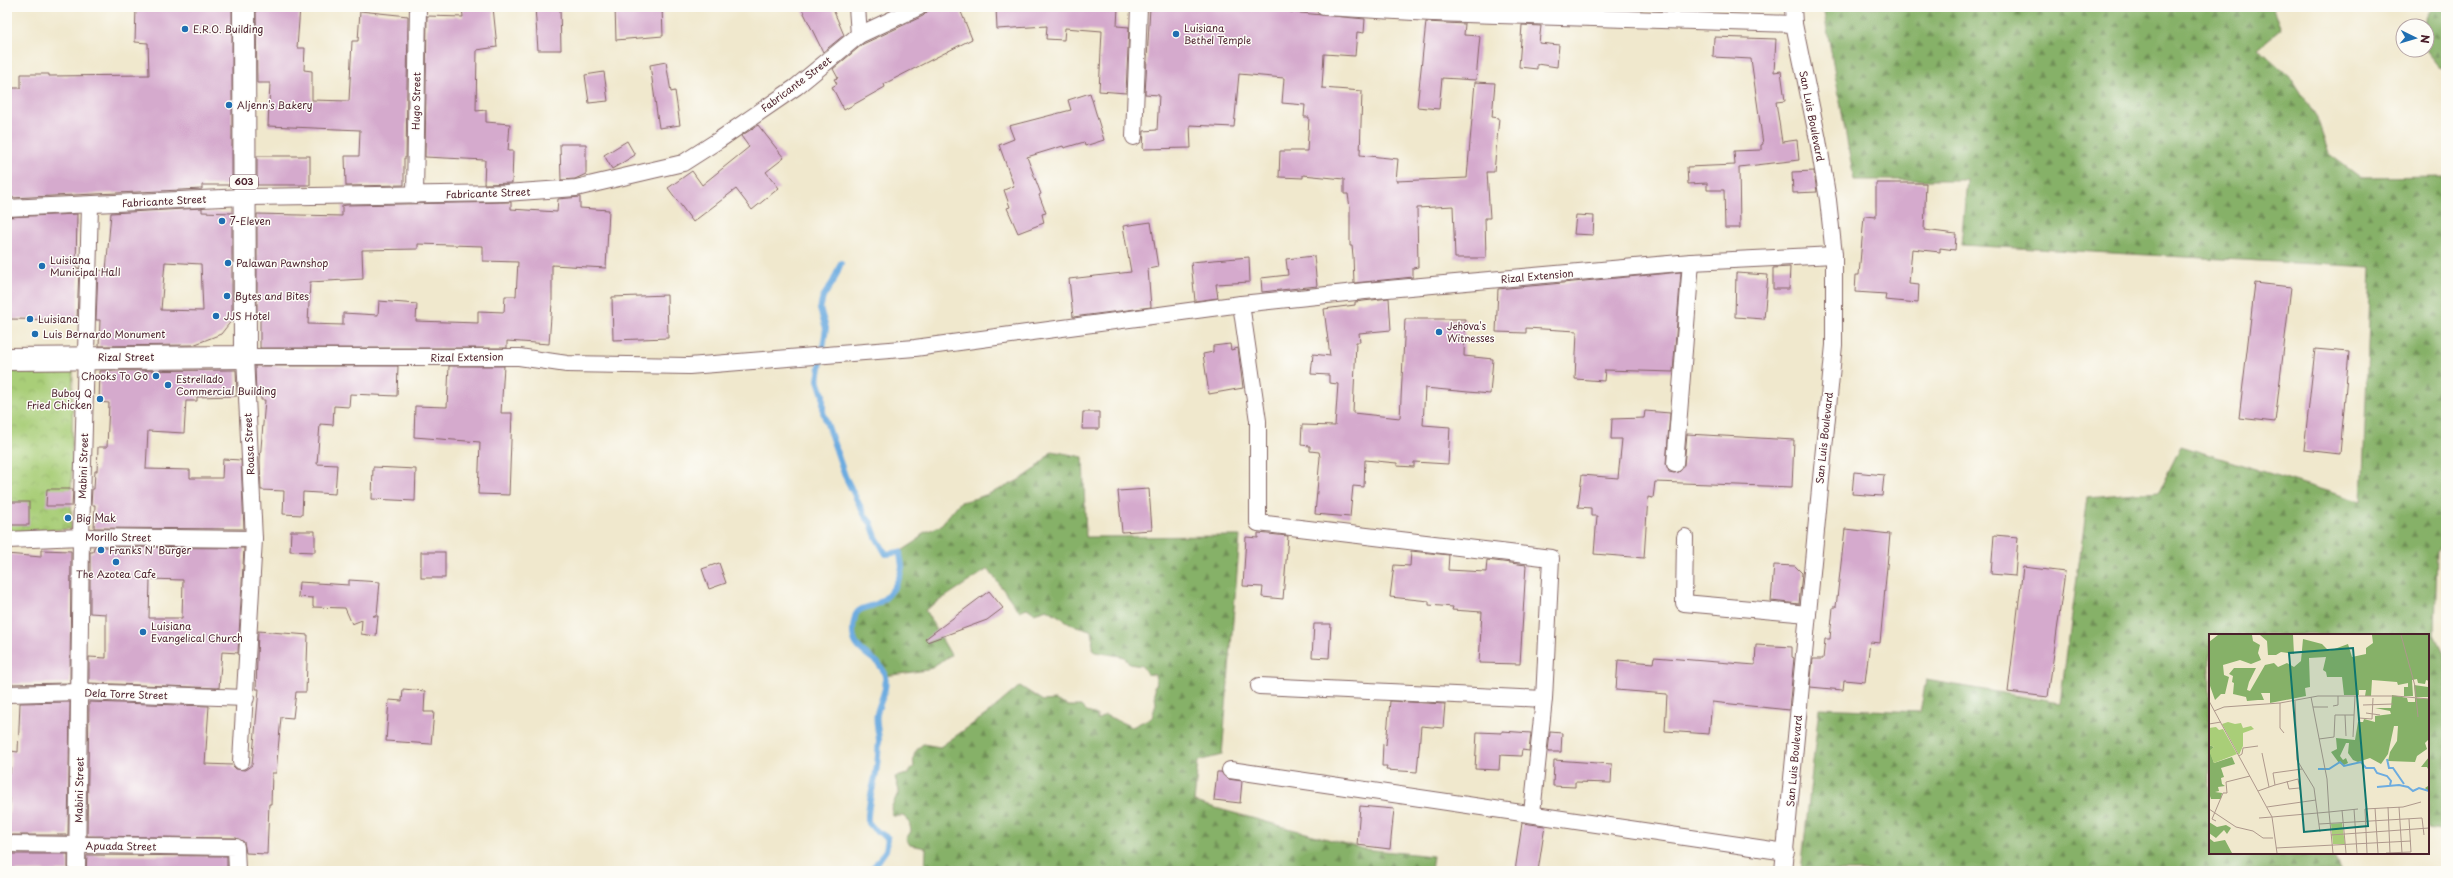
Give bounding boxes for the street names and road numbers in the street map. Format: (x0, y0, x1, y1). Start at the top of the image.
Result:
street label: Fabricante Street (757, 52, 834, 115)
street label: San Luis Boulevard (1796, 69, 1829, 163)
street label: Hugo Street (407, 72, 424, 130)
road number: 603 (230, 175, 258, 189)
street label: Fabricante Street (445, 184, 531, 201)
street label: Fabricante Street (121, 191, 207, 210)
street label: Rizal Extension (1500, 265, 1574, 286)
street label: Rizal Extension (430, 348, 504, 365)
street label: Rizal Street (98, 349, 154, 364)
street label: San Luis Boulevard (1811, 391, 1836, 485)
street label: Roasa Street (239, 413, 258, 475)
street label: Mabini Street (74, 433, 91, 499)
street label: Morillo Street (85, 528, 151, 545)
street label: Dela Torre Street (84, 685, 168, 702)
street label: San Luis Boulevard (1782, 714, 1805, 808)
street label: Mabini Street (70, 757, 87, 823)
street label: Apuada Street (86, 837, 156, 854)

